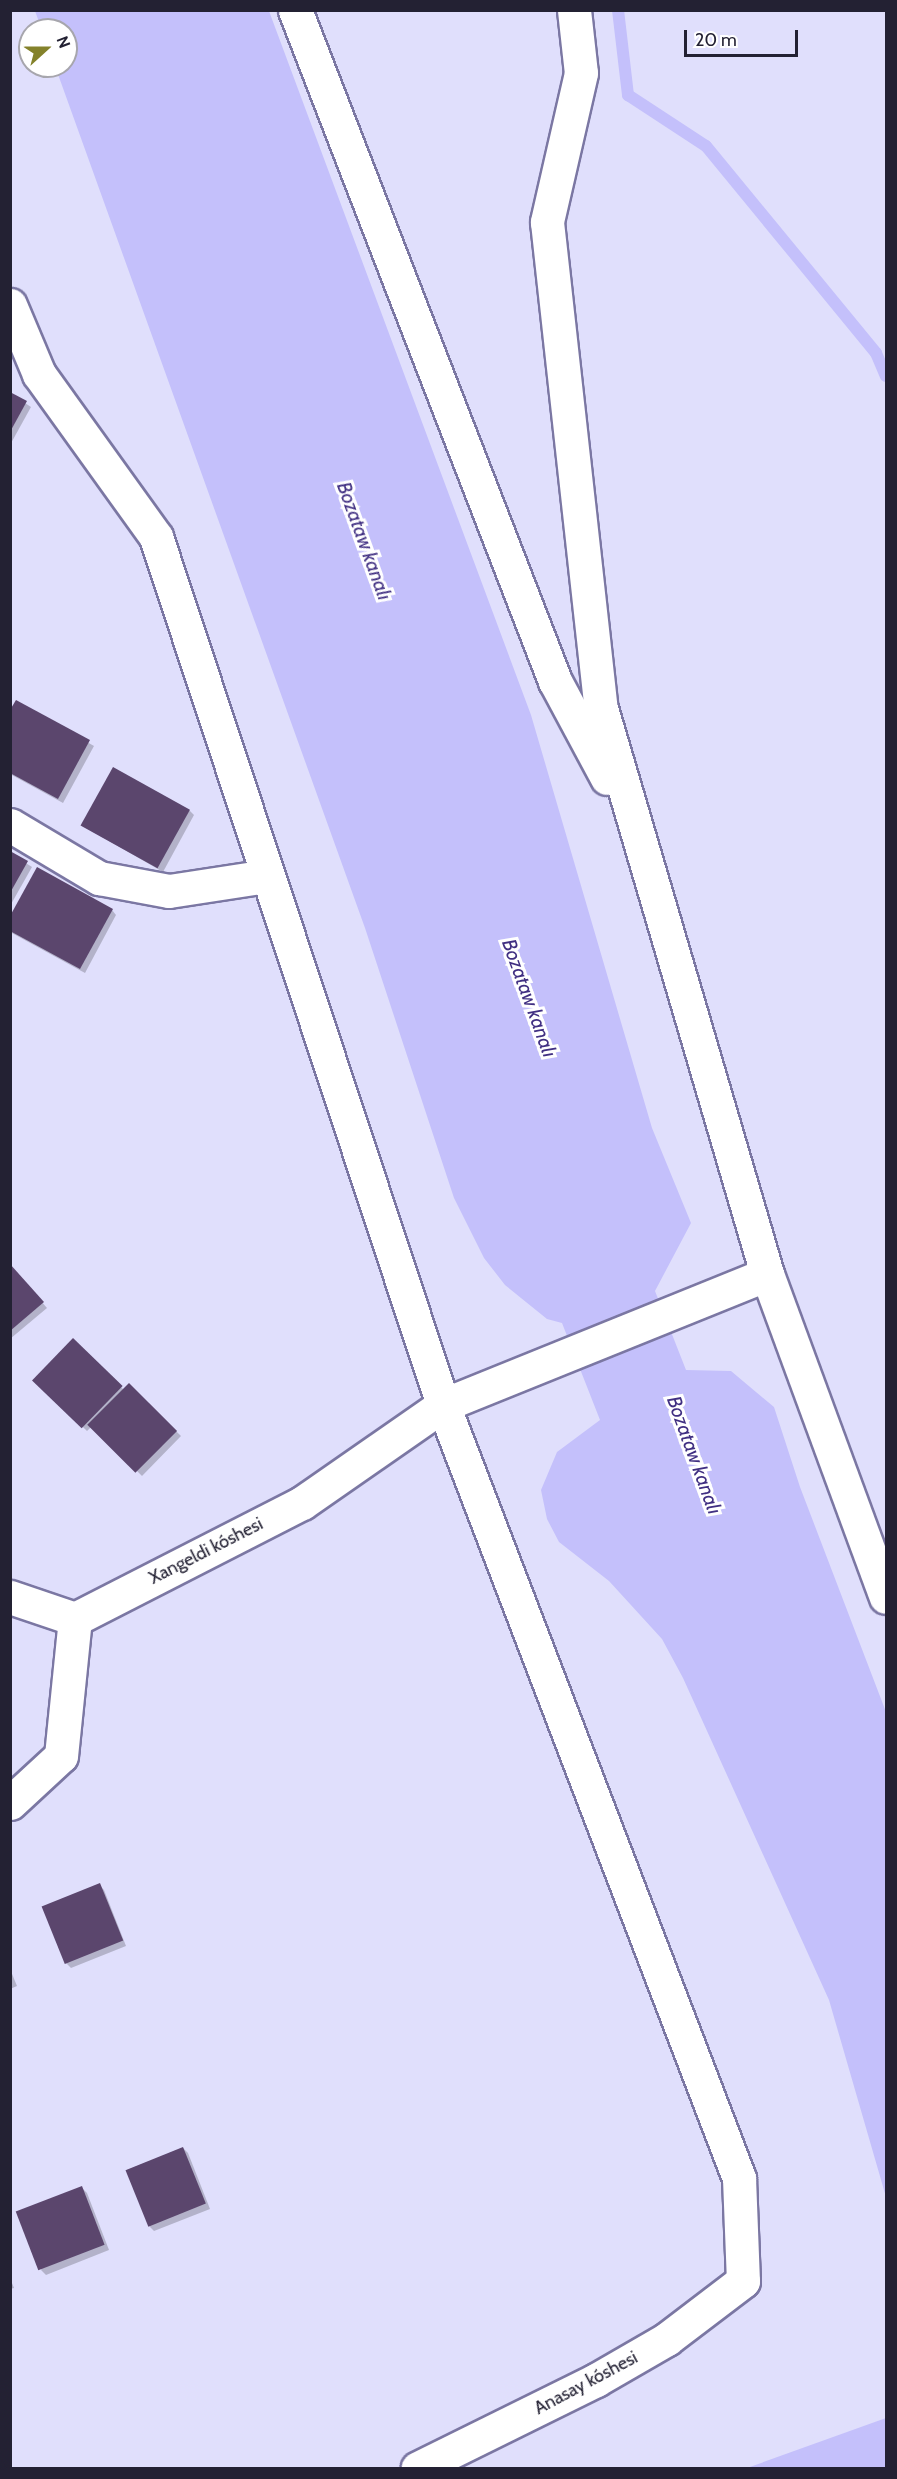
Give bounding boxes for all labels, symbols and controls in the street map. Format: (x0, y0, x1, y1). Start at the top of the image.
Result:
north arrow (18, 18, 78, 78)
scale bar (687, 18, 801, 56)
text: 20 m (695, 29, 737, 51)
text: N (53, 33, 74, 51)
water label: Bozataw kanalı (332, 479, 396, 603)
water label: Bozataw kanalı (497, 936, 561, 1060)
water label: Bozataw kanalı (662, 1393, 726, 1517)
street label: Xangeldi kóshesi (145, 1513, 267, 1589)
street label: Anasay kóshesi (531, 2347, 641, 2419)

